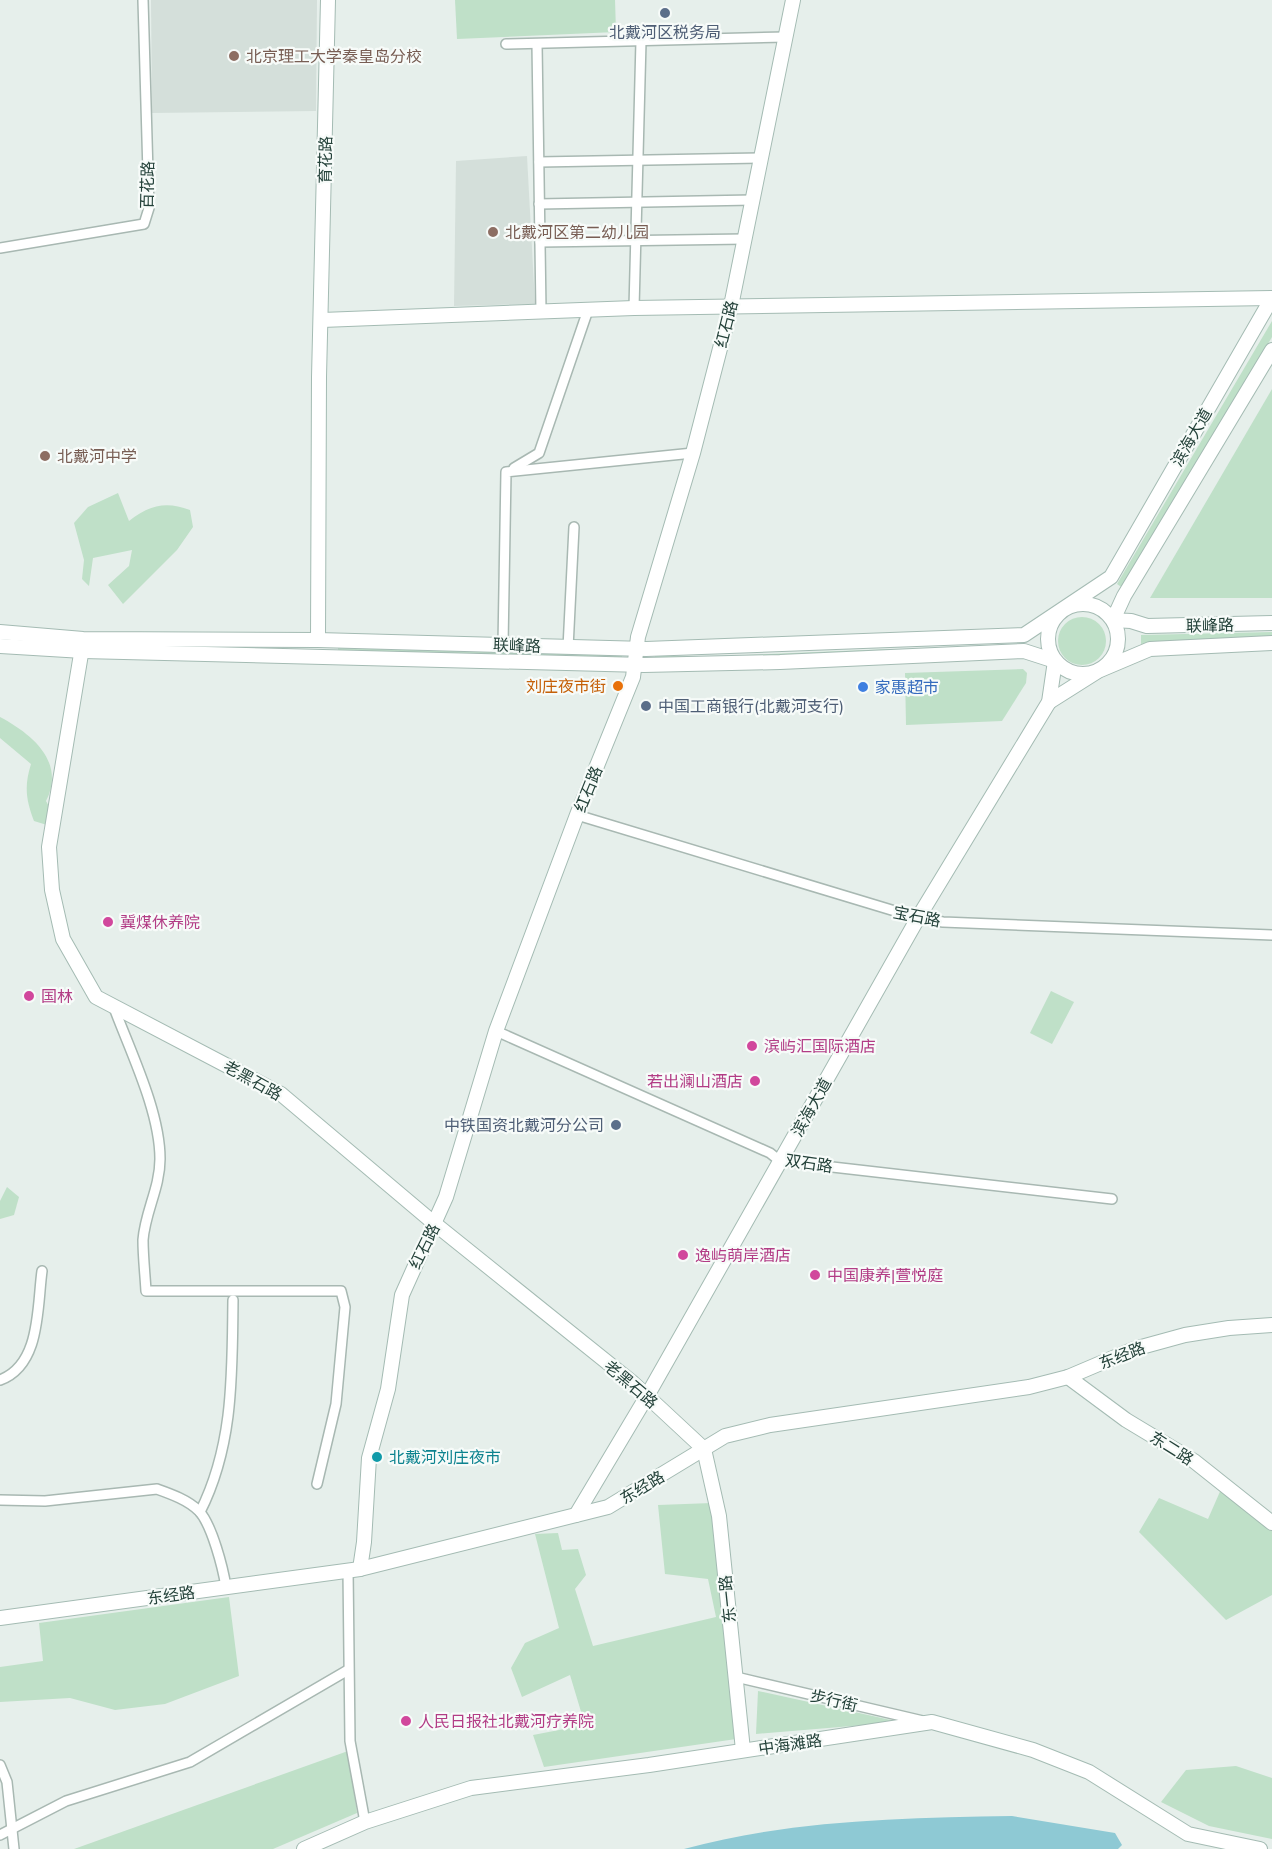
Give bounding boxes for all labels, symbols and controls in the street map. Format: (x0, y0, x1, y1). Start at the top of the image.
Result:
marker: 北戴河区税务局 (658, 6, 672, 20)
place label: 北戴河区税务局 (609, 22, 721, 44)
place label: 北京理工大学秦皇岛分校 (246, 46, 422, 68)
marker: 北京理工大学秦皇岛分校 (227, 49, 241, 63)
street label: 育花路 (315, 136, 337, 184)
street label: 百花路 (137, 161, 159, 209)
place label: 北戴河区第二幼儿园 (505, 222, 649, 244)
marker: 北戴河区第二幼儿园 (486, 225, 500, 239)
street label: 红石路 (710, 298, 743, 350)
street label: 滨海大道 (1166, 404, 1217, 471)
place label: 北戴河中学 (57, 446, 137, 468)
marker: 北戴河中学 (38, 449, 52, 463)
street label: 联峰路 (1186, 615, 1234, 637)
street label: 联峰路 (493, 634, 541, 658)
place label: 刘庄夜市街 (526, 676, 606, 698)
place label: 家惠超市 (875, 677, 939, 699)
marker: 刘庄夜市街 (611, 679, 625, 693)
marker: 家惠超市 (856, 680, 870, 694)
place label: 中国工商银行(北戴河支行) (658, 696, 844, 718)
marker: 中国工商银行(北戴河支行) (639, 699, 653, 713)
street label: 红石路 (570, 763, 608, 816)
street label: 宝石路 (891, 902, 942, 932)
place label: 冀煤休养院 (120, 912, 200, 934)
marker: 冀煤休养院 (101, 915, 115, 929)
place label: 国林 (41, 986, 73, 1008)
marker: 国林 (22, 989, 36, 1003)
place label: 滨屿汇国际酒店 (764, 1036, 876, 1058)
marker: 滨屿汇国际酒店 (745, 1039, 759, 1053)
street label: 老黑石路 (219, 1056, 286, 1106)
place label: 若出澜山酒店 (647, 1071, 743, 1093)
marker: 若出澜山酒店 (748, 1074, 762, 1088)
street label: 滨海大道 (787, 1074, 837, 1141)
place label: 中铁国资北戴河分公司 (444, 1115, 604, 1137)
marker: 中铁国资北戴河分公司 (609, 1118, 623, 1132)
street label: 双石路 (784, 1150, 834, 1178)
street label: 红石路 (404, 1220, 445, 1273)
place label: 逸屿萌岸酒店 (695, 1245, 791, 1267)
marker: 逸屿萌岸酒店 (676, 1248, 690, 1262)
place label: 中国康养|萱悦庭 (827, 1265, 943, 1287)
marker: 中国康养|萱悦庭 (808, 1268, 822, 1282)
street label: 东经路 (1096, 1337, 1149, 1375)
street label: 老黑石路 (599, 1356, 662, 1414)
street label: 东二路 (1145, 1427, 1198, 1471)
place label: 北戴河刘庄夜市 (389, 1447, 501, 1469)
marker: 北戴河刘庄夜市 (370, 1450, 384, 1464)
street label: 东经路 (616, 1466, 669, 1510)
street label: 东一路 (715, 1574, 741, 1624)
street label: 东经路 (146, 1582, 196, 1610)
street label: 步行街 (808, 1685, 860, 1717)
place label: 人民日报社北戴河疗养院 (418, 1711, 594, 1733)
marker: 人民日报社北戴河疗养院 (399, 1714, 413, 1728)
street label: 中海滩路 (757, 1730, 823, 1760)

